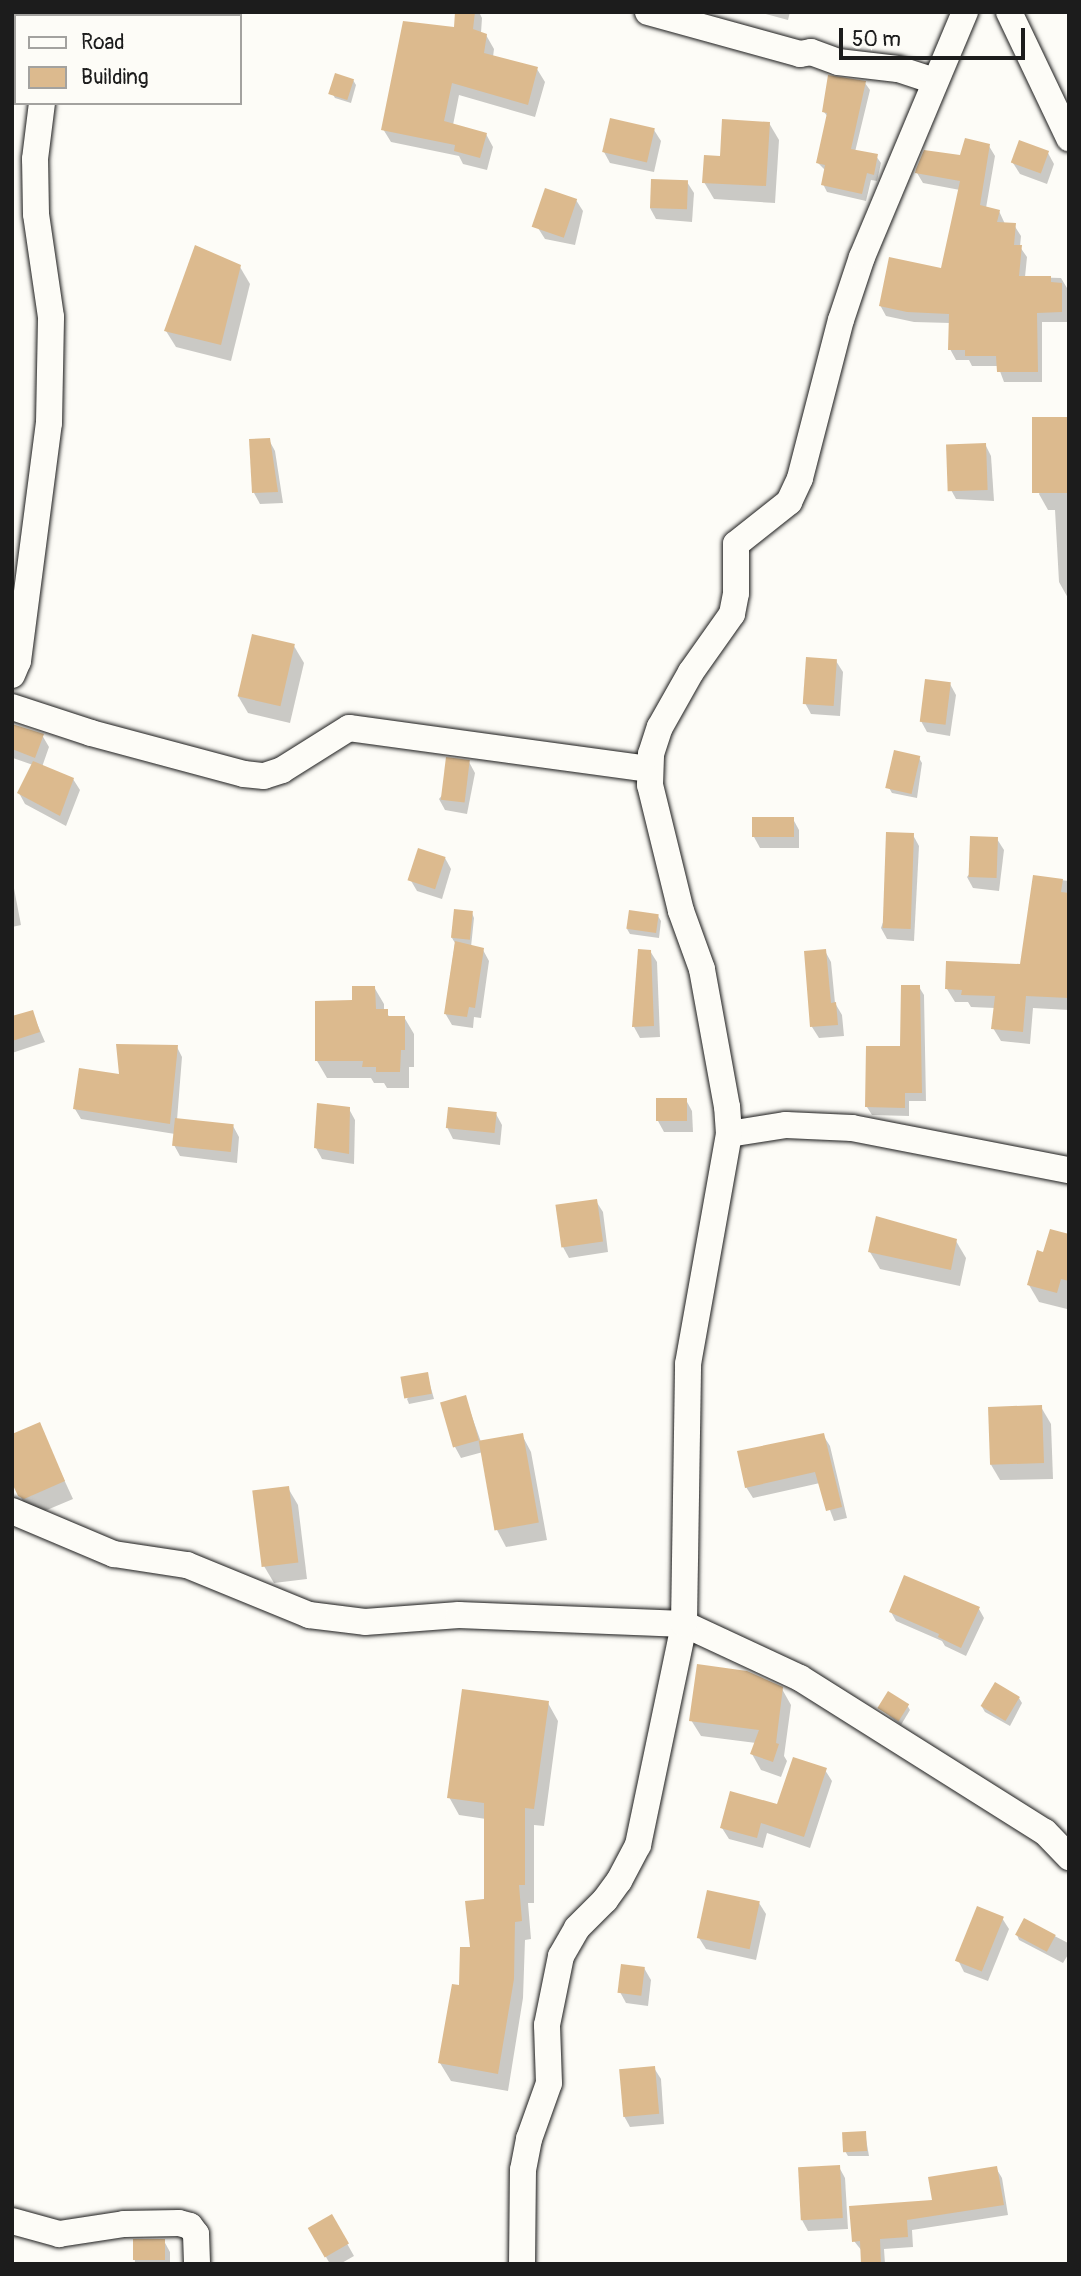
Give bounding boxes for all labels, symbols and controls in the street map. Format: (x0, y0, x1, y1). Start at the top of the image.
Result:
legend (14, 14, 242, 105)
scale bar (843, 14, 1028, 58)
text: 50 m (852, 26, 901, 53)
text: Road (81, 29, 125, 56)
text: Building (81, 64, 148, 91)

